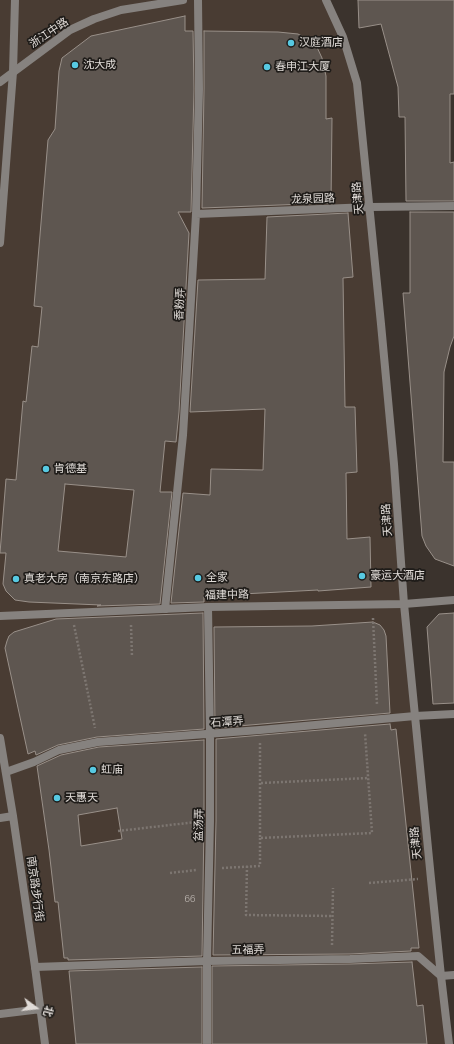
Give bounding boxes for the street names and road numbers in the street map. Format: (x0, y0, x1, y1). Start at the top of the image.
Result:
street label: 浙江中路 (27, 15, 71, 51)
street label: 天津路 (350, 181, 366, 215)
street label: 龙泉园路 (291, 192, 335, 206)
street label: 香粉弄 (173, 287, 187, 321)
street label: 天津路 (379, 503, 395, 537)
street label: 福建中路 (205, 588, 249, 602)
street label: 石潭弄 (210, 714, 244, 730)
street label: 盆汤弄 (192, 808, 206, 842)
street label: 天津路 (408, 826, 424, 860)
street label: 南京路步行街 (24, 855, 46, 923)
street label: 五福弄 (231, 943, 265, 957)

